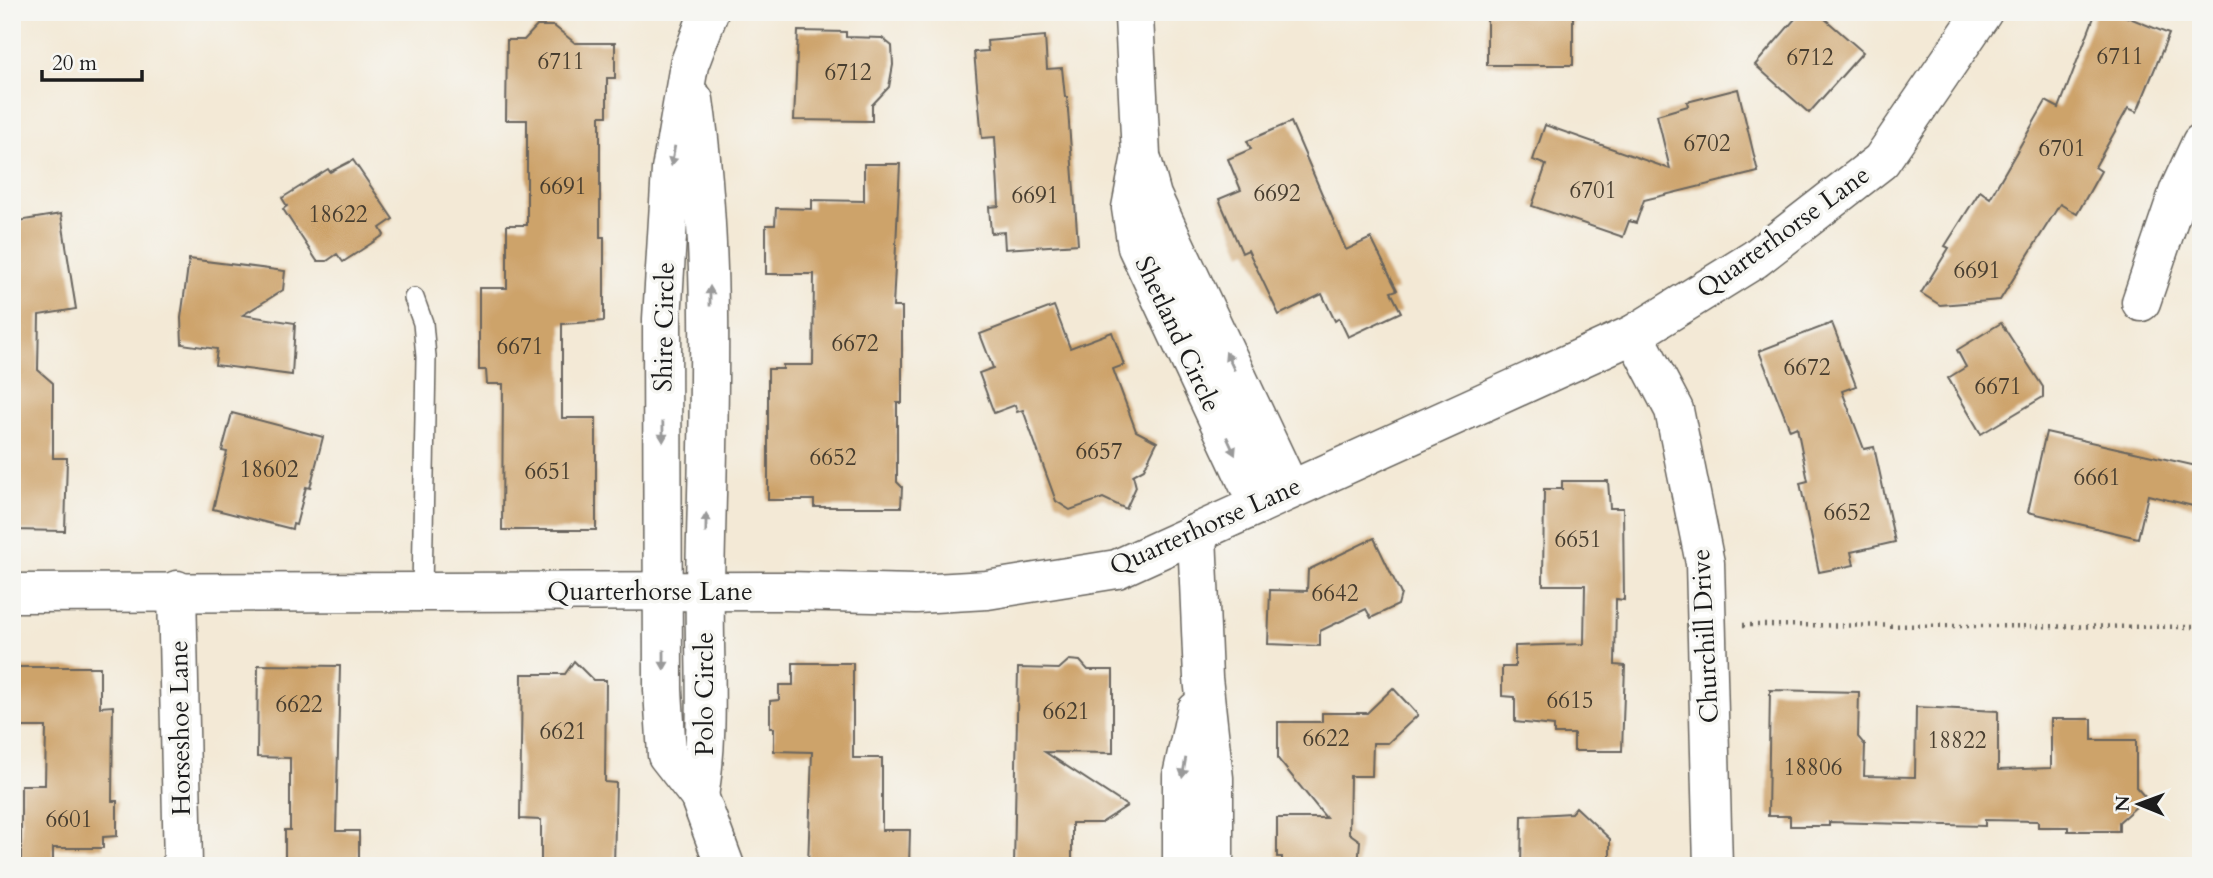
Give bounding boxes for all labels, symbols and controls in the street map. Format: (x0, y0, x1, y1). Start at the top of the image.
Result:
scale bar (42, 38, 142, 82)
house number: 6711 (2096, 41, 2144, 72)
house number: 6712 (1786, 42, 1834, 73)
house number: 6711 (537, 46, 585, 77)
text: 20 m (52, 49, 97, 78)
house number: 6712 (824, 57, 872, 88)
house number: 6702 (1683, 128, 1731, 159)
house number: 6701 (2038, 133, 2086, 164)
one-way arrow (667, 145, 678, 167)
street label: Quarterhorse Lane (1689, 157, 1877, 307)
house number: 6691 (539, 171, 587, 202)
house number: 6701 (1569, 175, 1617, 206)
house number: 6692 (1253, 178, 1301, 209)
house number: 6691 (1011, 180, 1059, 211)
house number: 18622 (309, 199, 367, 230)
street label: Shetland Circle (1127, 251, 1229, 417)
house number: 6691 (1953, 255, 2001, 286)
street label: Shire Circle (645, 262, 683, 392)
one-way arrow (704, 285, 716, 307)
house number: 6672 (831, 328, 879, 359)
house number: 6671 (496, 331, 544, 362)
one-way arrow (1224, 351, 1235, 371)
house number: 6672 (1783, 352, 1831, 383)
house number: 6671 (1974, 371, 2022, 402)
one-way arrow (657, 421, 668, 443)
house number: 6657 (1075, 436, 1123, 467)
one-way arrow (1225, 436, 1237, 456)
house number: 6652 (809, 442, 857, 473)
house number: 18602 (240, 454, 298, 485)
house number: 6651 (524, 456, 572, 487)
house number: 6661 (2073, 462, 2121, 493)
street label: Quarterhorse Lane (1104, 468, 1306, 584)
house number: 6652 (1823, 497, 1871, 528)
one-way arrow (700, 512, 712, 534)
house number: 6651 (1554, 524, 1602, 555)
street label: Churchill Drive (1683, 548, 1727, 724)
street label: Quarterhorse Lane (547, 574, 753, 609)
house number: 6642 (1311, 578, 1359, 609)
street label: Polo Circle (687, 632, 722, 756)
street label: Horseshoe Lane (161, 640, 199, 816)
one-way arrow (658, 649, 669, 671)
house number: 6615 (1546, 685, 1594, 716)
house number: 6622 (275, 689, 323, 720)
house number: 6621 (1042, 696, 1090, 727)
house number: 6621 (539, 716, 587, 747)
house number: 6622 (1302, 723, 1350, 754)
house number: 18822 (1928, 725, 1986, 756)
house number: 18806 (1784, 752, 1842, 783)
one-way arrow (1178, 757, 1189, 779)
north arrow (2104, 770, 2174, 840)
text: N (2110, 795, 2136, 812)
house number: 6601 (45, 804, 93, 835)

